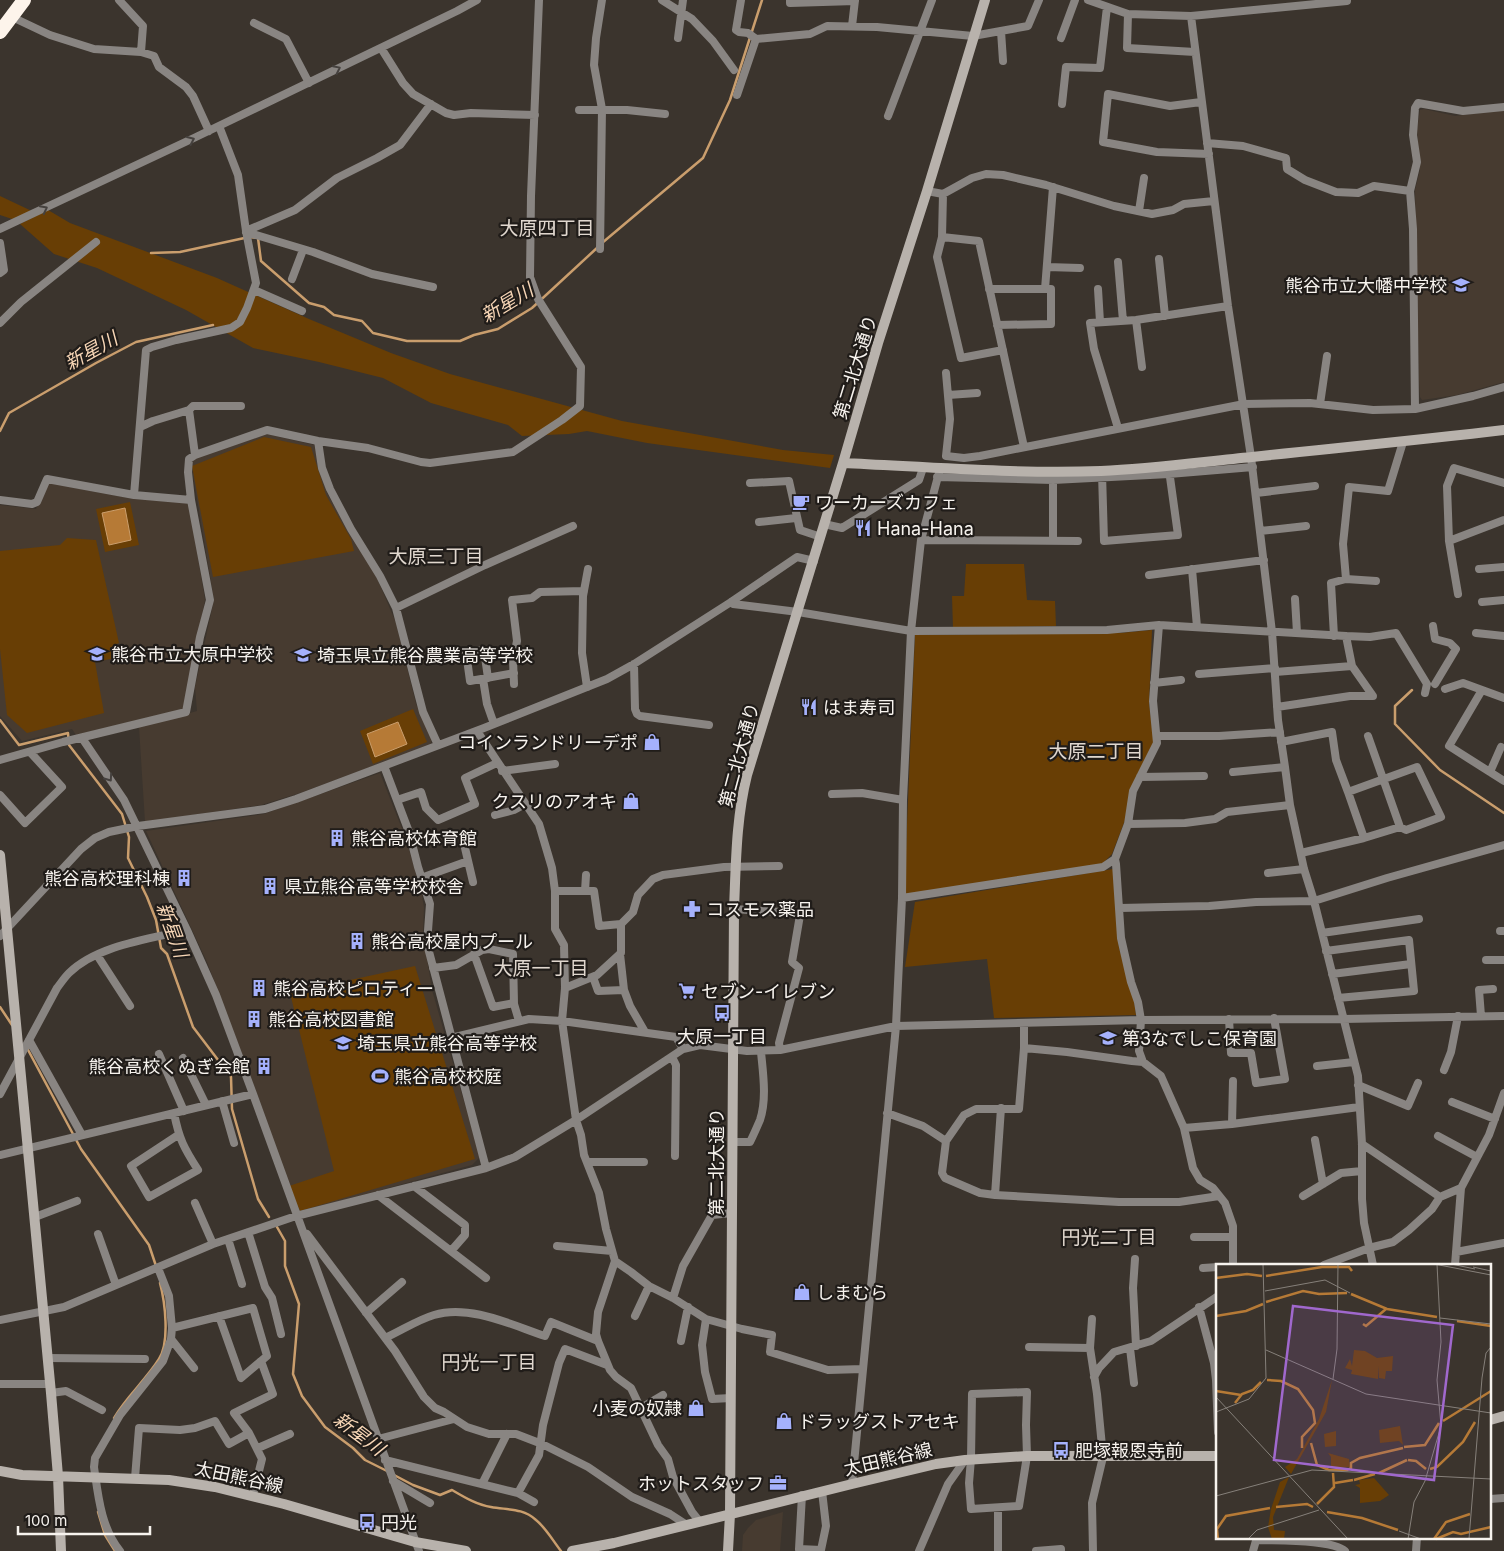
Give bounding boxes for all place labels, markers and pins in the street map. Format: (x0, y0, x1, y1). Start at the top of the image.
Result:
place label: 熊谷市立大幡中学校 (1285, 275, 1447, 296)
school or university icon: 熊谷市立大幡中学校 (1451, 275, 1471, 295)
cafe icon: ワーカーズカフェ (791, 492, 811, 512)
place label: ワーカーズカフェ (815, 492, 958, 513)
restaurant icon: Hana-Hana (853, 518, 873, 538)
place label: Hana-Hana (877, 518, 974, 539)
school or university icon: 熊谷市立大原中学校 (87, 644, 107, 664)
place label: 熊谷市立大原中学校 (111, 644, 273, 665)
school or university icon: 埼玉県立熊谷農業高等学校 (293, 645, 313, 665)
place label: 埼玉県立熊谷農業高等学校 (317, 645, 533, 666)
restaurant icon: はま寿司 (799, 697, 819, 717)
place label: はま寿司 (823, 697, 895, 718)
place label: コインランドリーデポ (458, 732, 638, 753)
shop icon: コインランドリーデポ (642, 732, 662, 752)
place label: クスリのアオキ (492, 791, 617, 812)
shop icon: クスリのアオキ (621, 791, 641, 811)
building icon: 熊谷高校体育館 (327, 828, 347, 848)
place label: 熊谷高校体育館 (351, 828, 477, 849)
place label: 熊谷高校理科棟 (44, 868, 170, 889)
building icon: 熊谷高校理科棟 (174, 868, 194, 888)
building icon: 県立熊谷高等学校校舎 (260, 876, 280, 896)
place label: 県立熊谷高等学校校舎 (284, 876, 464, 897)
pharmacy icon: コスモス薬品 (682, 899, 702, 919)
place label: コスモス薬品 (706, 899, 814, 920)
building icon: 熊谷高校屋内プール (347, 931, 367, 951)
place label: 熊谷高校屋内プール (371, 931, 533, 952)
building icon: 熊谷高校ピロティー (249, 978, 269, 998)
place label: 熊谷高校ピロティー (273, 978, 434, 999)
supermarket icon: セブン-イレブン (677, 981, 697, 1001)
place label: セブン-イレブン (701, 981, 835, 1002)
bus stop icon: 大原一丁目 (712, 1003, 732, 1023)
building icon: 熊谷高校図書館 (244, 1009, 264, 1029)
place label: 熊谷高校図書館 (268, 1009, 394, 1030)
place label: 大原一丁目 (677, 1026, 767, 1047)
school or university icon: 第3なでしこ保育園 (1098, 1028, 1118, 1048)
place label: 第3なでしこ保育園 (1122, 1028, 1277, 1049)
school or university icon: 埼玉県立熊谷高等学校 (333, 1033, 353, 1053)
place label: 埼玉県立熊谷高等学校 (357, 1033, 537, 1054)
place label: 熊谷高校くぬぎ会館 (88, 1056, 250, 1077)
building icon: 熊谷高校くぬぎ会館 (254, 1056, 274, 1076)
sports icon: 熊谷高校校庭 (370, 1066, 390, 1086)
place label: 熊谷高校校庭 (394, 1066, 502, 1087)
shop icon: しまむら (792, 1282, 812, 1302)
place label: しまむら (816, 1282, 888, 1303)
place label: 小麦の奴隷 (592, 1398, 682, 1419)
shop icon: 小麦の奴隷 (686, 1398, 706, 1418)
shop icon: ドラッグストアセキ (774, 1411, 794, 1431)
place label: ドラッグストアセキ (798, 1411, 960, 1432)
bus stop icon: 肥塚報恩寺前 (1051, 1440, 1071, 1460)
place label: 肥塚報恩寺前 (1075, 1440, 1183, 1461)
place label: ホットスタッフ (638, 1473, 764, 1494)
office icon: ホットスタッフ (768, 1473, 788, 1493)
bus stop icon: 円光 (357, 1512, 377, 1532)
place label: 円光 (381, 1512, 417, 1533)

